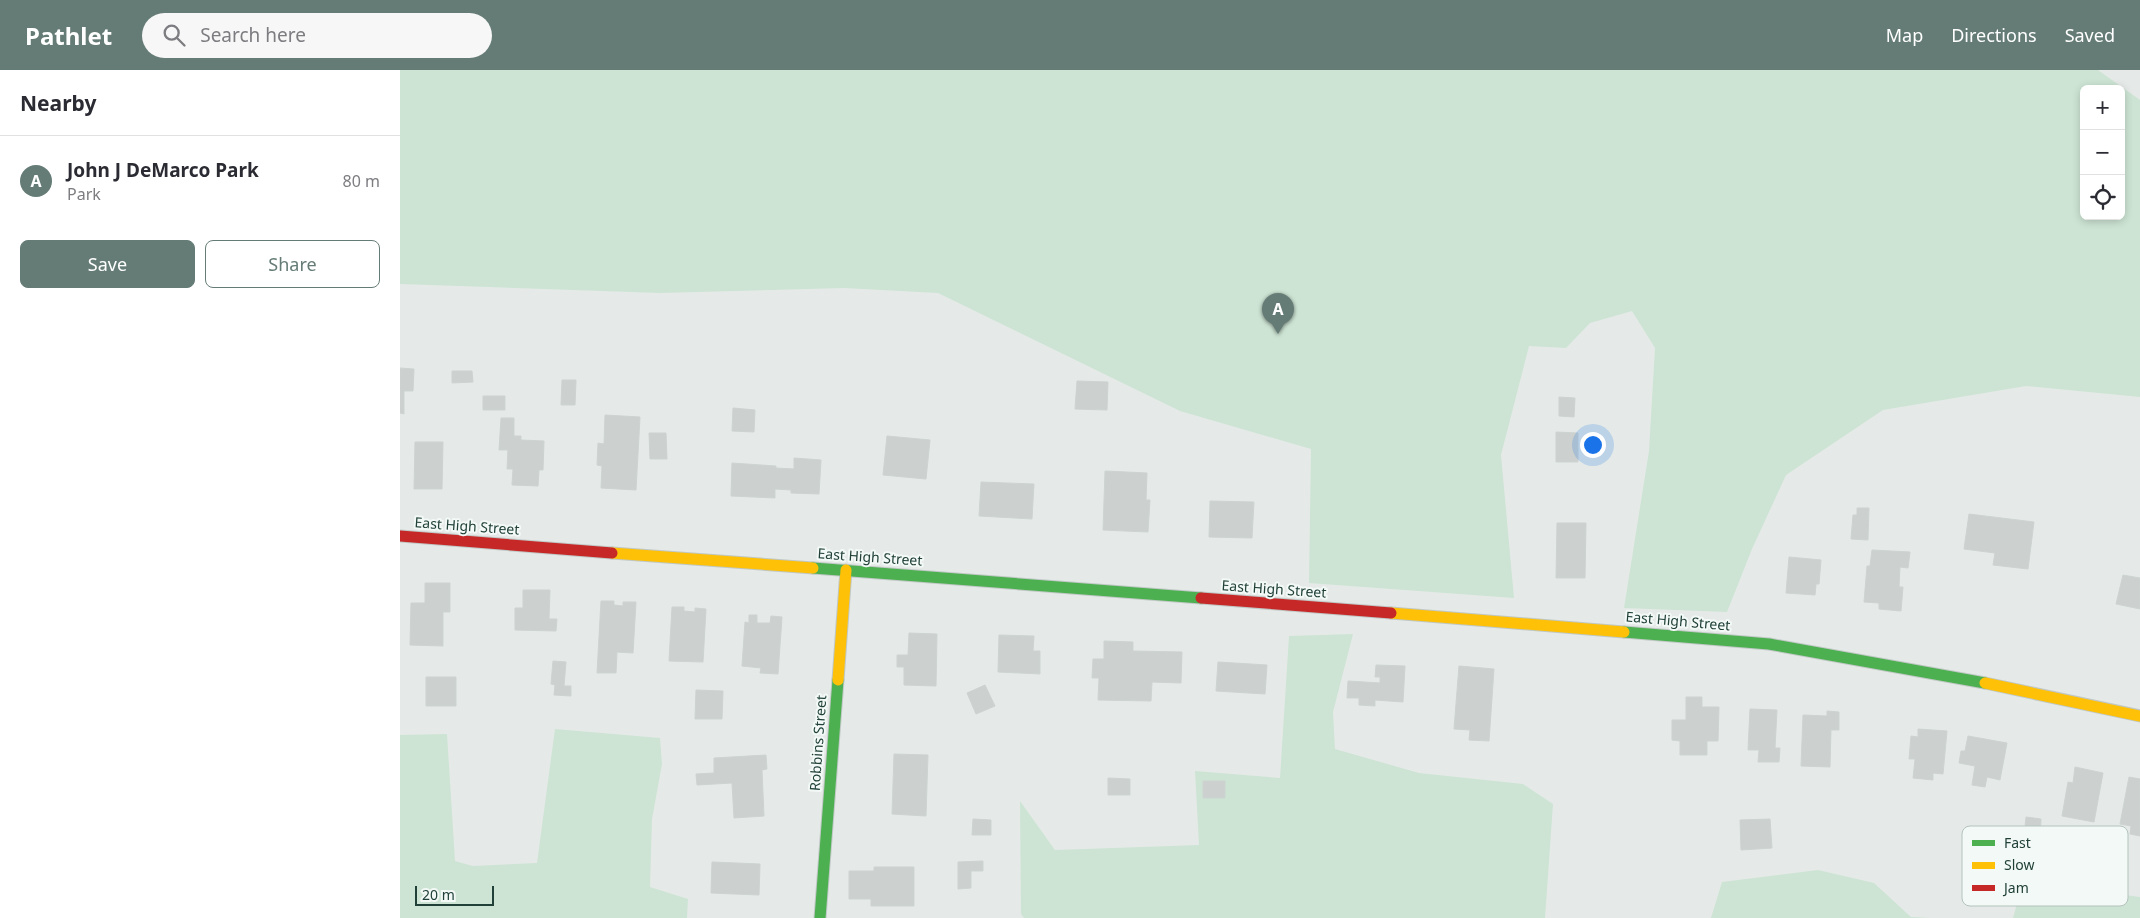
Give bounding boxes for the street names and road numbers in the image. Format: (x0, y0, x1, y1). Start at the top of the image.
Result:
street label: East High Street (414, 512, 520, 539)
street label: East High Street (817, 543, 923, 570)
street label: East High Street (1221, 575, 1327, 602)
street label: East High Street (1625, 606, 1731, 635)
street label: Robbins Street (805, 694, 830, 792)

